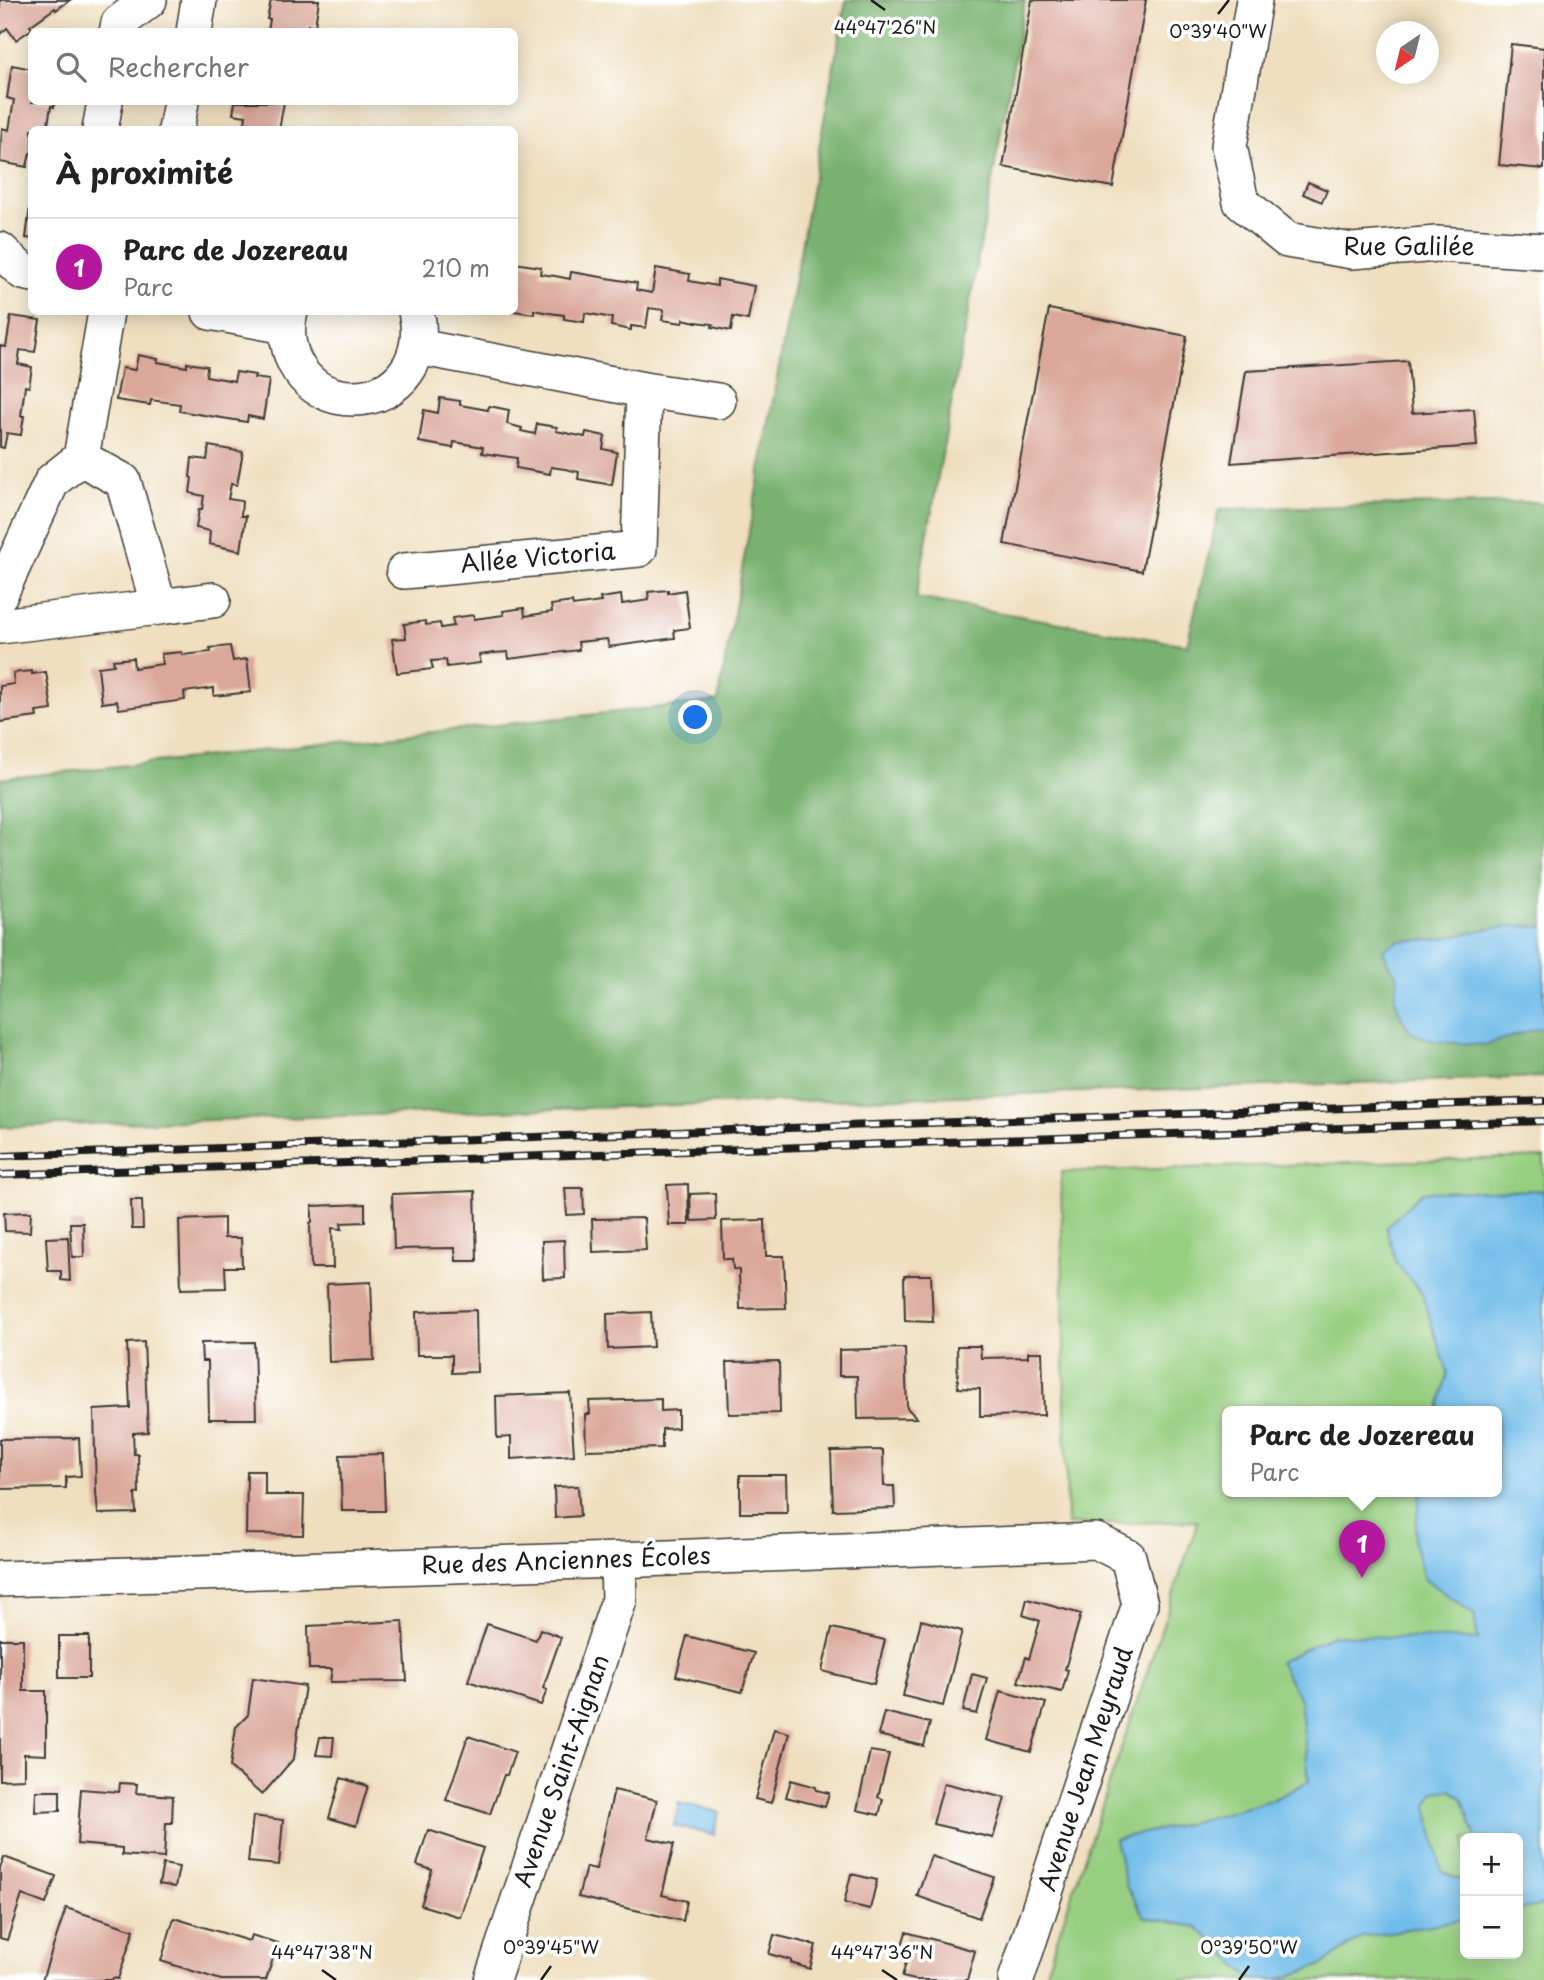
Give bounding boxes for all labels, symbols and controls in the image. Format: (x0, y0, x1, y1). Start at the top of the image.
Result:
text: 44°47'26"N (834, 13, 936, 40)
text: 0°39'40"W (1169, 17, 1267, 44)
north arrow (1376, 21, 1439, 84)
search box (28, 28, 518, 105)
text: Rechercher (108, 47, 249, 86)
icon: search (52, 48, 90, 86)
text: À proximité (56, 149, 233, 194)
street label: Rue Galilée (1343, 227, 1475, 263)
text: Parc de Jozereau (123, 230, 348, 269)
text: 1 (74, 250, 85, 285)
text: 210 m (422, 250, 490, 285)
text: Parc (123, 269, 173, 304)
street label: Allée Victoria (459, 531, 617, 581)
your location (678, 700, 712, 734)
popup (1222, 1406, 1502, 1497)
text: Parc de Jozereau (1249, 1415, 1475, 1454)
text: Parc (1249, 1454, 1299, 1489)
pin: 1 (1339, 1520, 1385, 1578)
street label: Rue des Anciennes Écoles (421, 1536, 711, 1582)
street label: Avenue Jean Meyraud (1028, 1641, 1141, 1895)
street label: Avenue Saint-Aignan (503, 1649, 617, 1892)
map controls (1460, 1833, 1523, 1959)
button: + (1460, 1833, 1523, 1896)
button: − (1460, 1896, 1523, 1959)
text: 0°39'45"W (503, 1933, 599, 1960)
text: 0°39'50"W (1200, 1933, 1298, 1960)
text: 44°47'38"N (271, 1938, 373, 1965)
text: 44°47'36"N (831, 1938, 933, 1965)

